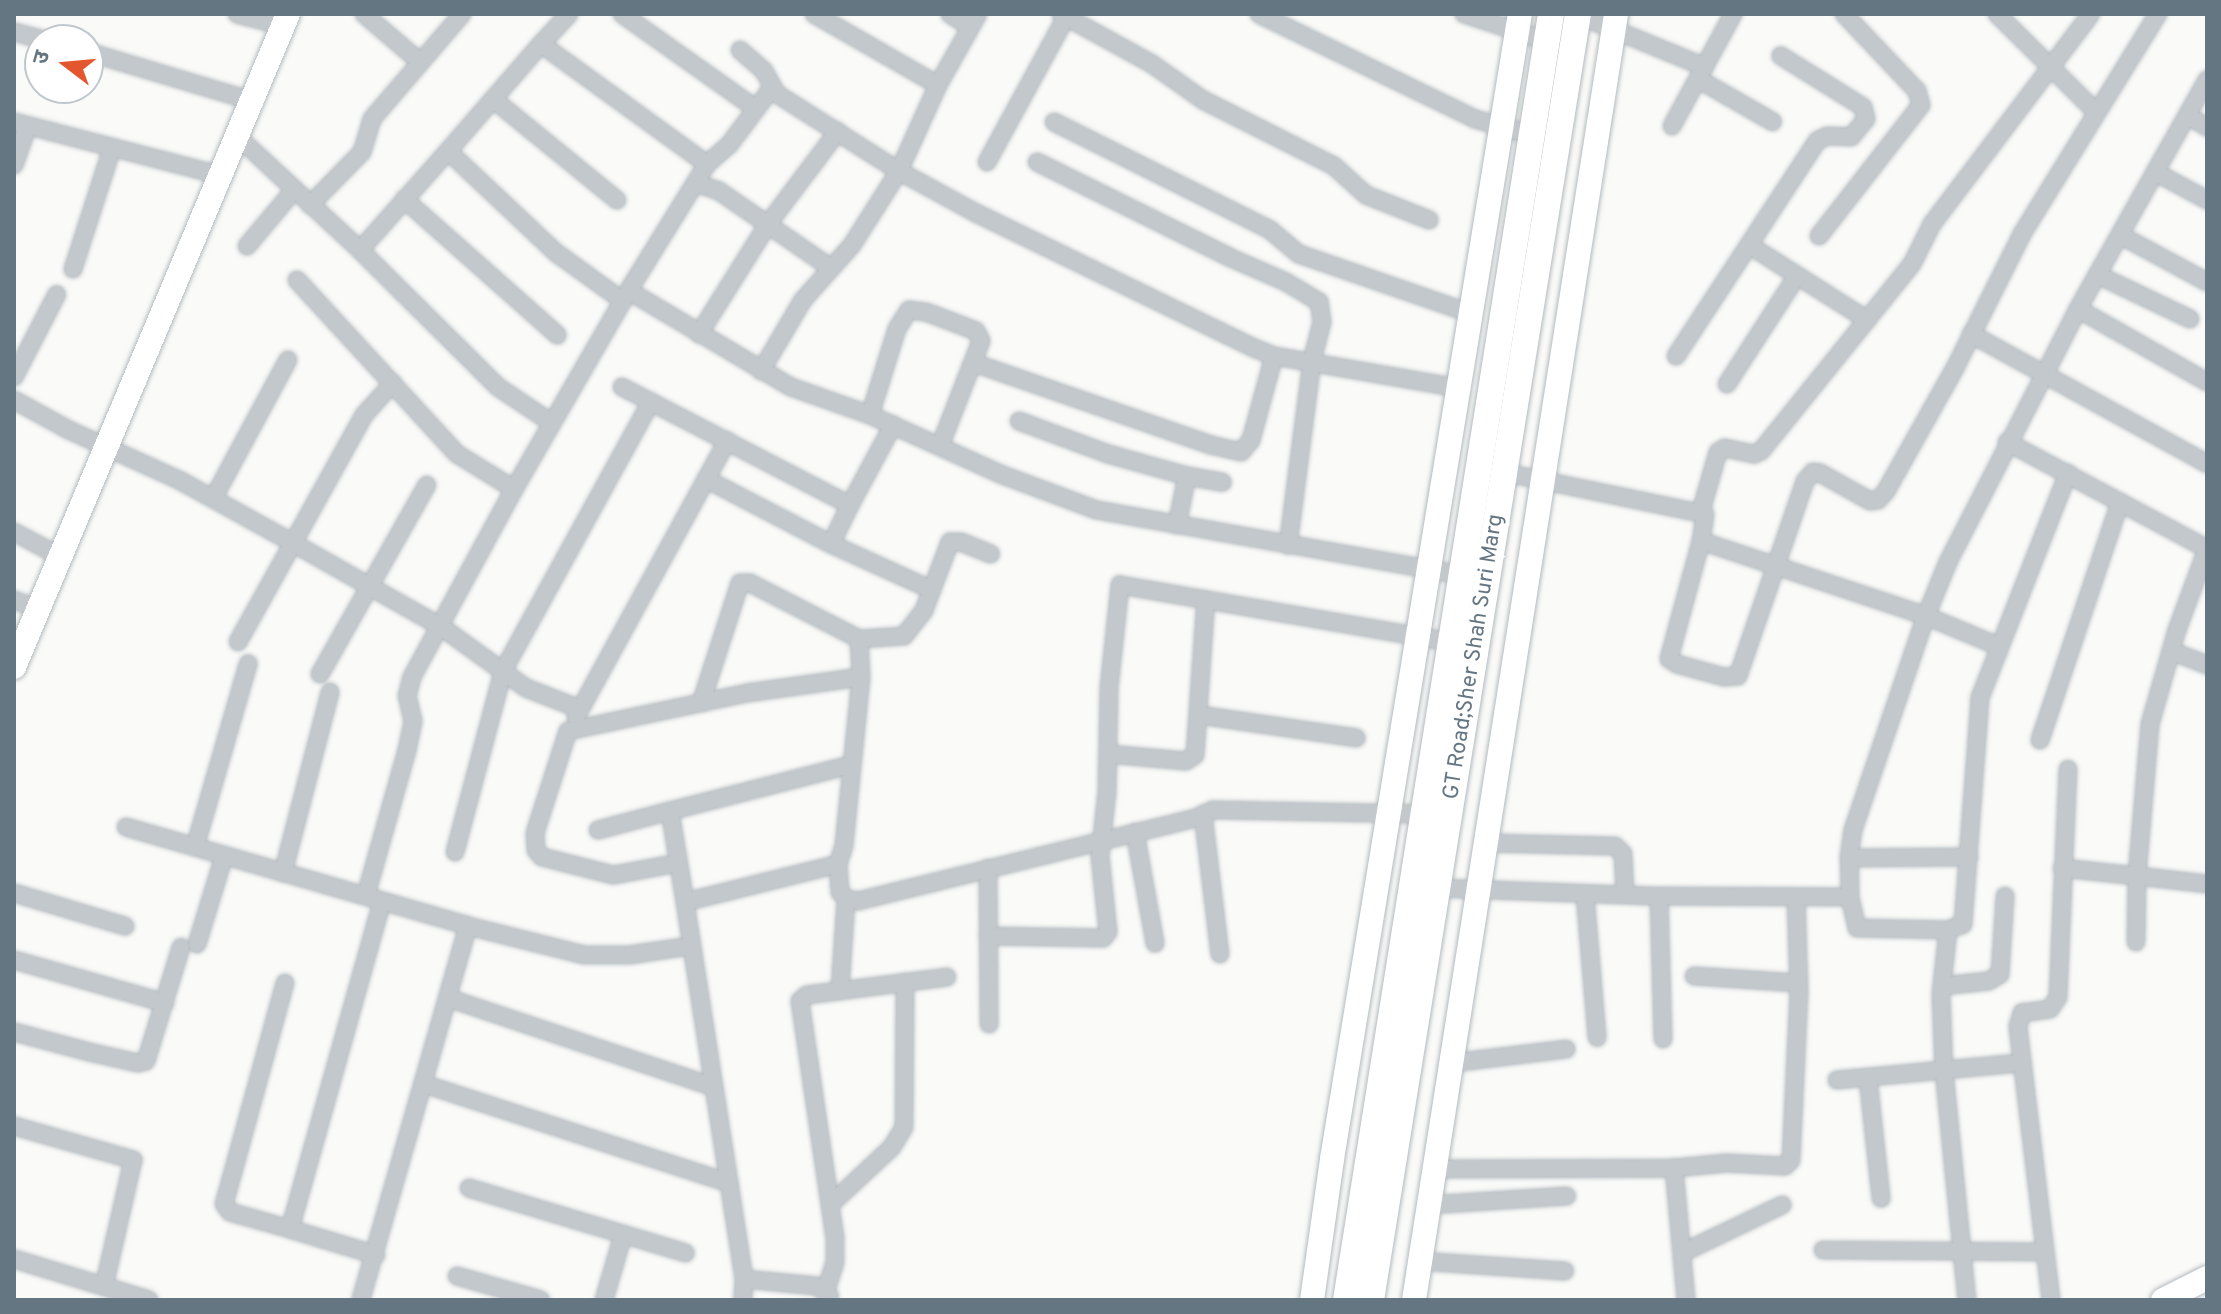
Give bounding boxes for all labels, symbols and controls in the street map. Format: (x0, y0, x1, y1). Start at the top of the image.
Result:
north arrow (24, 24, 104, 104)
text: उ (28, 48, 57, 68)
street label: GT Road;Sher Shah Suri Marg (1438, 512, 1510, 802)

